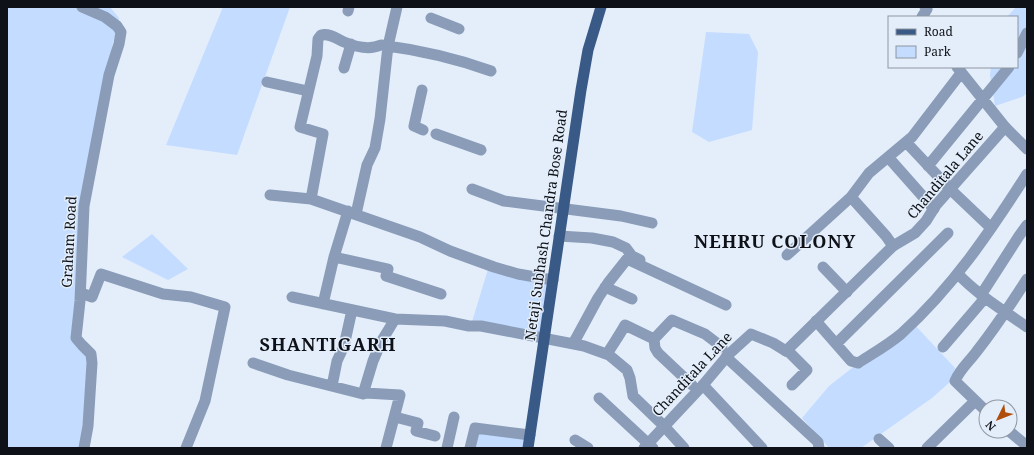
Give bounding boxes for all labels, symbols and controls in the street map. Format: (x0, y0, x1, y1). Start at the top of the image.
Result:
legend (888, 16, 1018, 68)
text: Road (924, 23, 954, 40)
text: Park (924, 43, 952, 60)
street label: Netaji Subhash Chandra Bose Road (520, 108, 571, 342)
street label: Chanditala Lane (902, 127, 987, 223)
street label: Graham Road (57, 195, 80, 288)
district label: NEHRU COLONY (694, 229, 856, 253)
street label: Chanditala Lane (647, 327, 736, 420)
district label: SHANTIGARH (260, 332, 396, 356)
north arrow (978, 399, 1018, 439)
text: N (982, 418, 999, 434)

